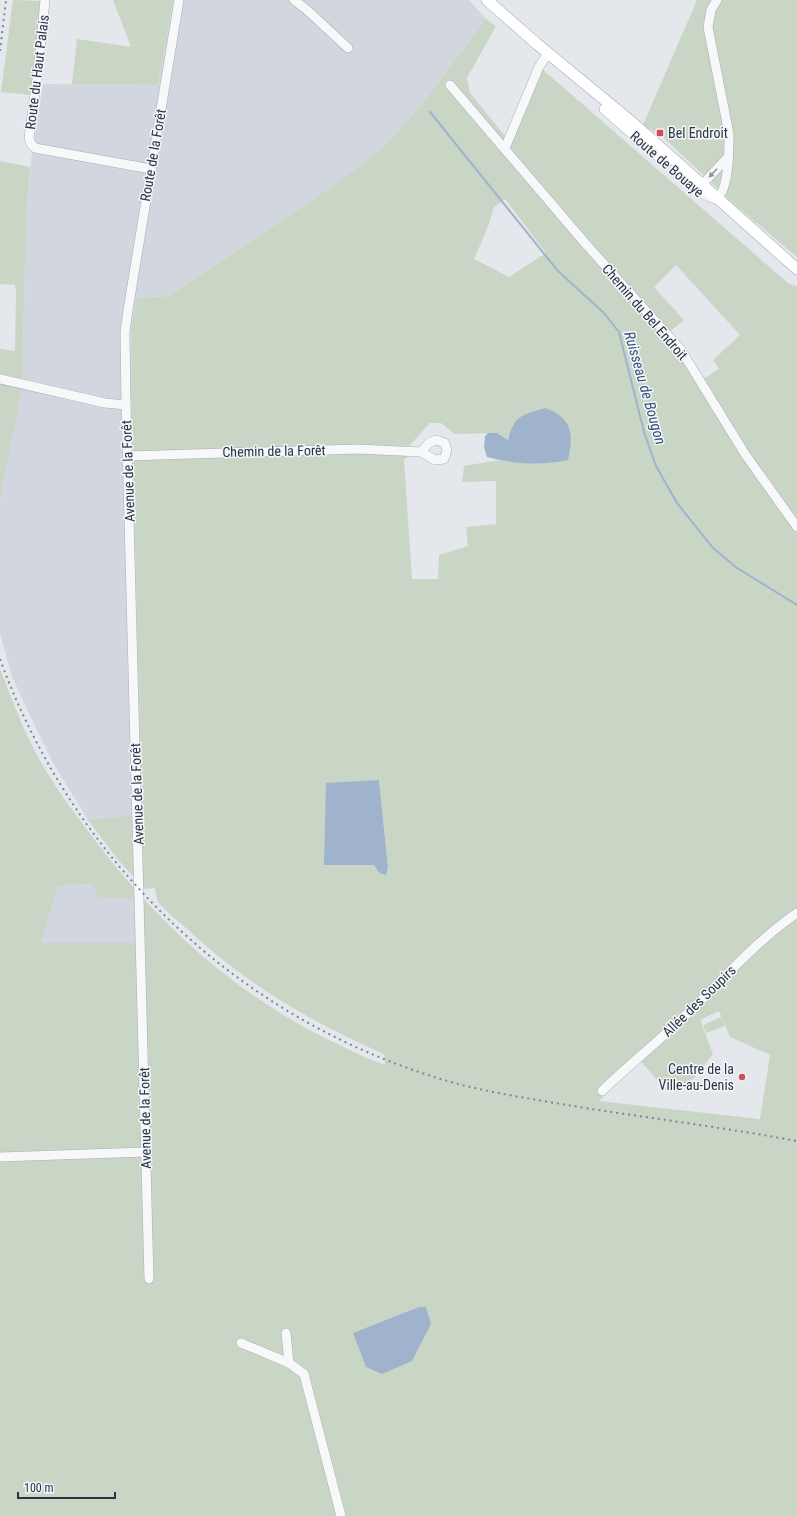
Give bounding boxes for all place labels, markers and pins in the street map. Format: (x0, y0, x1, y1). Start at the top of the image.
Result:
place label: Bel Endroit (668, 125, 728, 141)
marker: Bel Endroit (655, 128, 665, 138)
place label: Centre de la Ville-au-Denis (659, 1061, 734, 1093)
marker: Centre de la Ville-au-Denis (737, 1072, 747, 1082)

